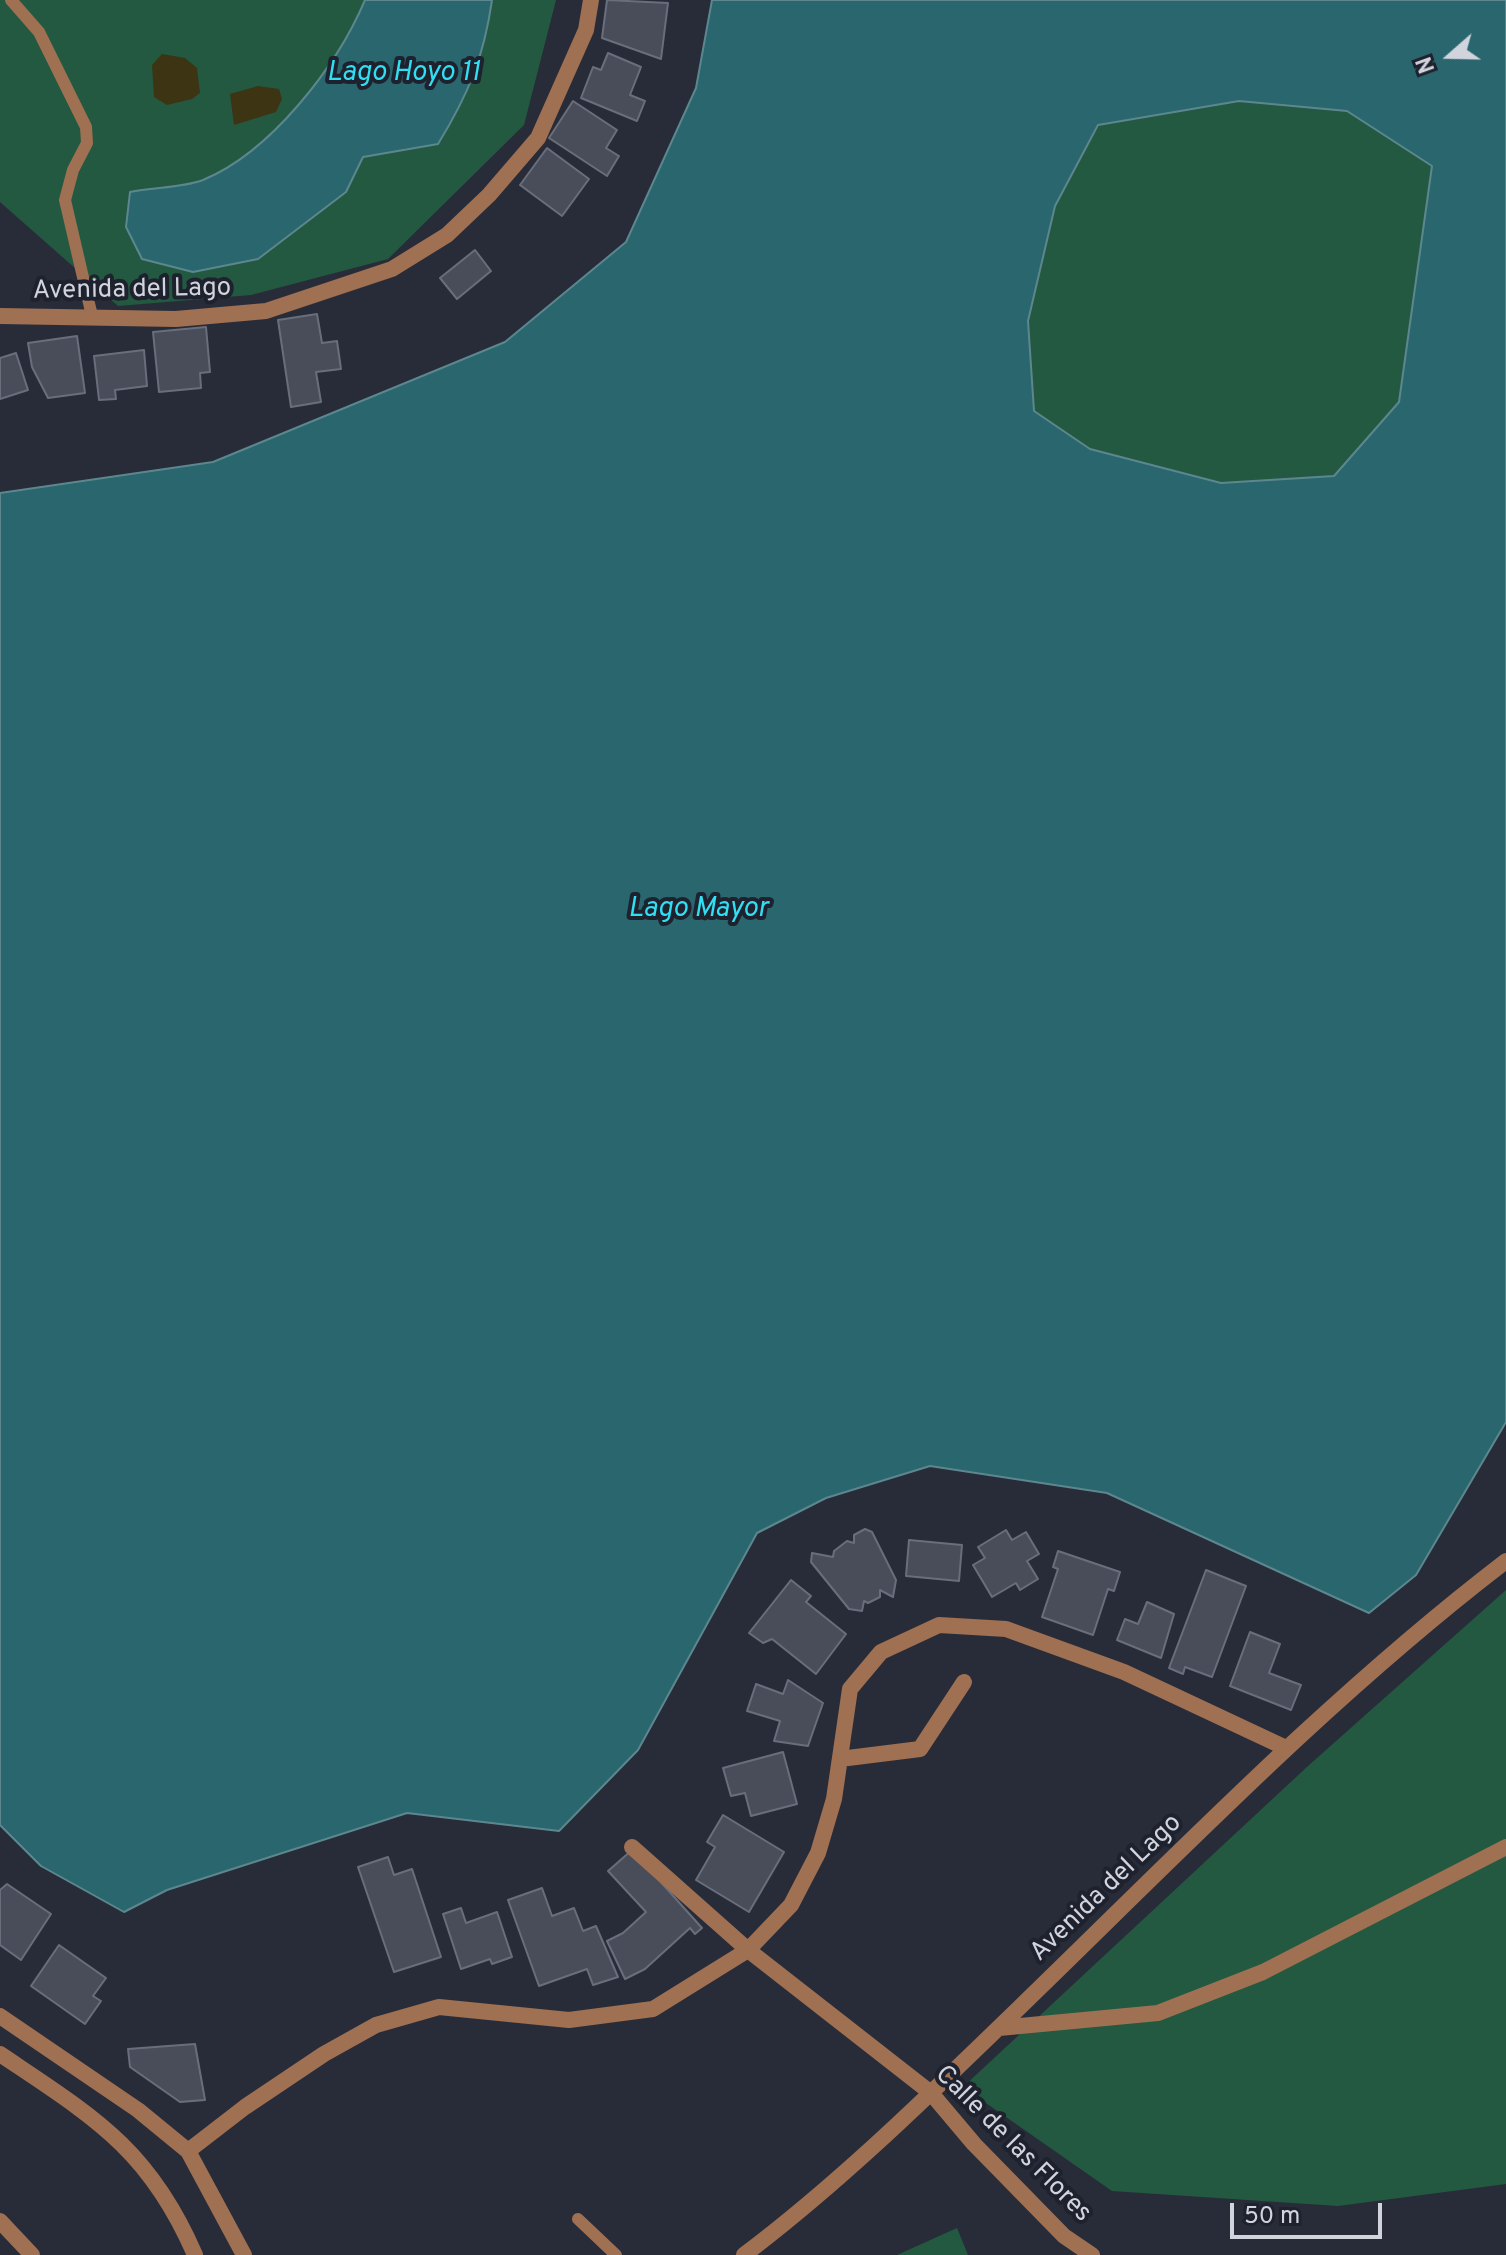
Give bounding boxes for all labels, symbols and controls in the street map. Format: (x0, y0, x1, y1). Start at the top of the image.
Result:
north arrow (1410, 16, 1490, 96)
text: N (1412, 52, 1442, 76)
water label: Lago Hoyo 11 (326, 57, 480, 91)
street label: Avenida del Lago (32, 274, 232, 308)
water label: Lago Mayor (628, 893, 768, 927)
street label: Avenida del Lago (1025, 1809, 1189, 1969)
street label: Calle de las Flores (927, 2060, 1097, 2230)
scale bar (1234, 2187, 1386, 2237)
text: 50 m (1244, 2202, 1300, 2232)

